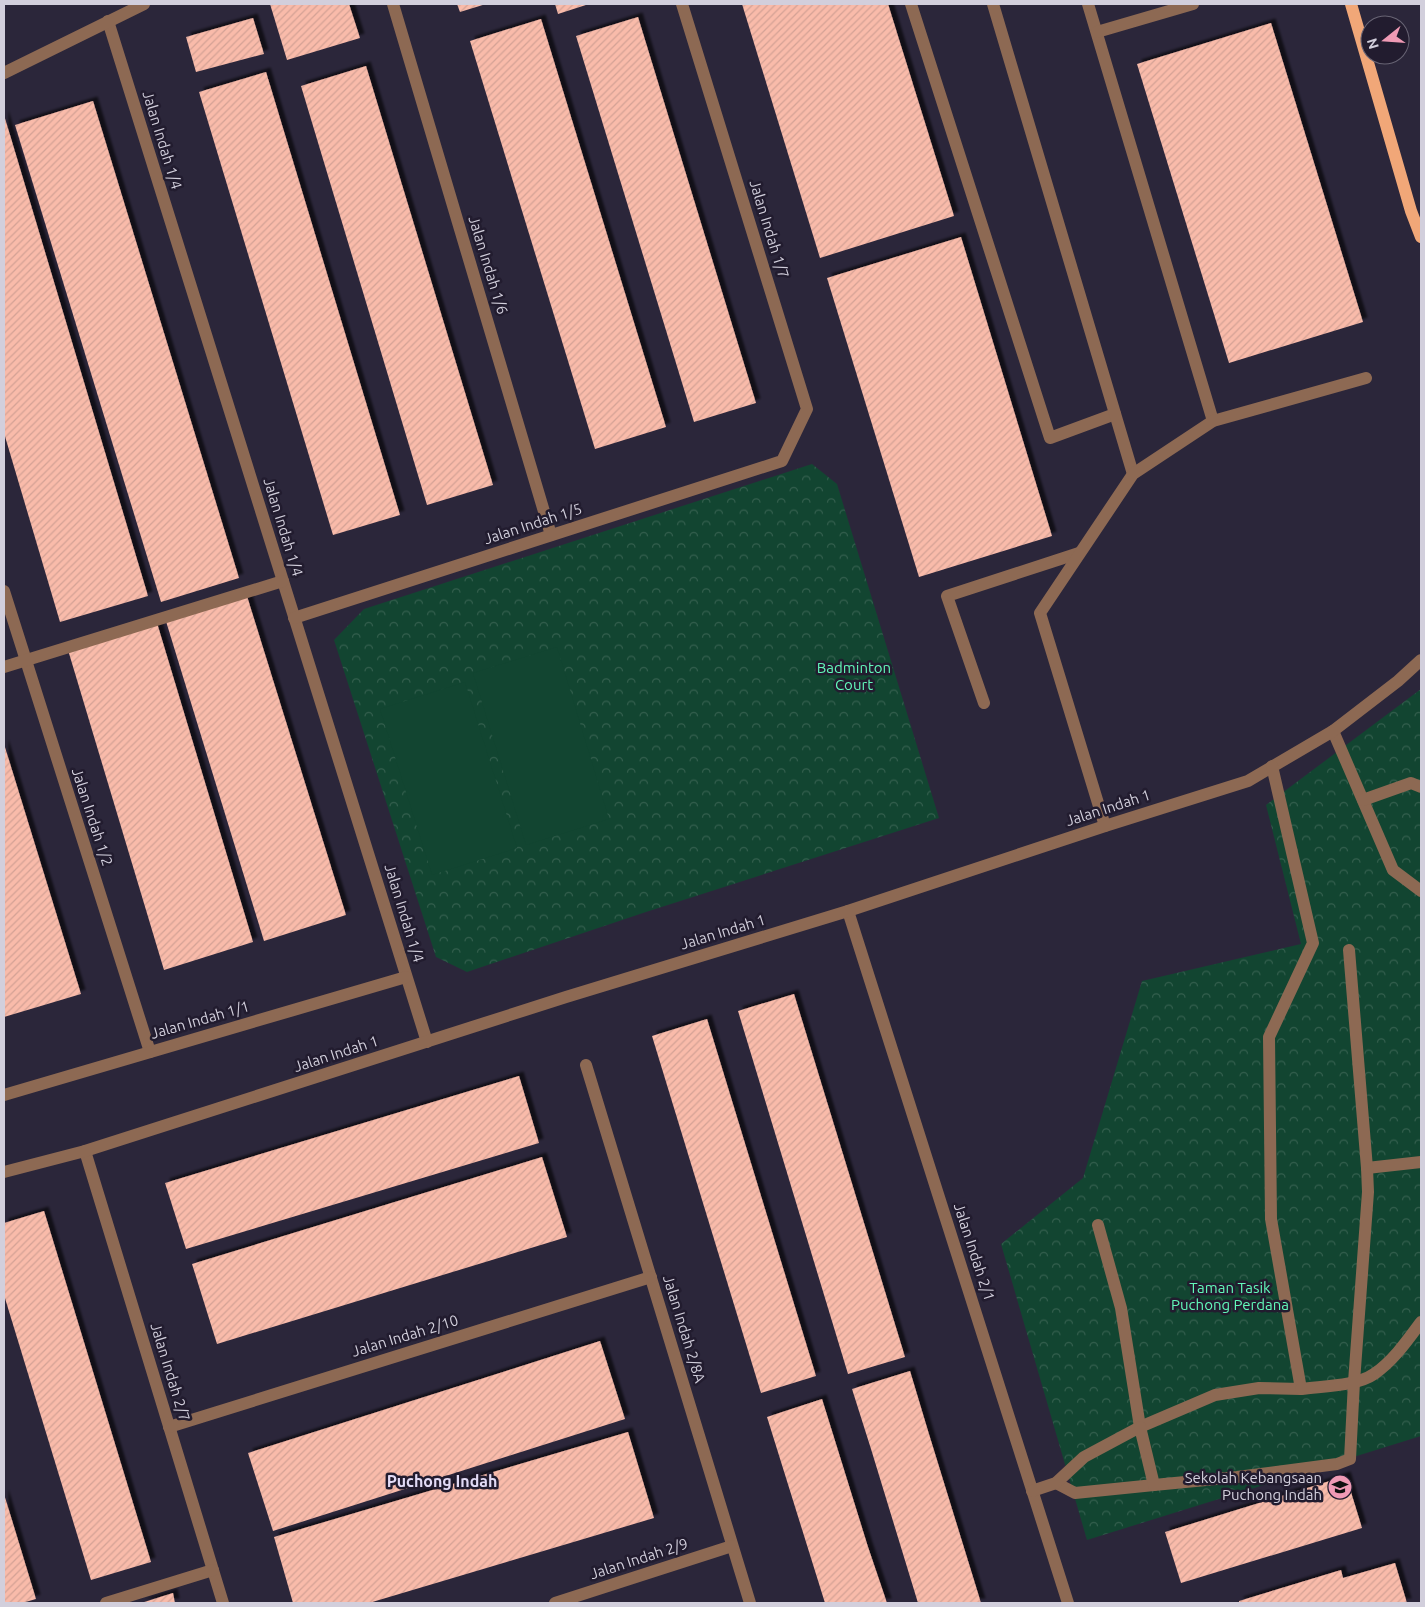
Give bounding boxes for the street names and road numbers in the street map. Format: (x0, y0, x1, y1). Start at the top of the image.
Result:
street label: Jalan Indah 1/4 (139, 89, 186, 191)
street label: Jalan Indah 1/7 (746, 178, 793, 280)
street label: Jalan Indah 1/6 (465, 214, 512, 316)
street label: Jalan Indah 1/4 (260, 476, 307, 578)
street label: Jalan Indah 1/5 (482, 500, 584, 547)
street label: Jalan Indah 1/2 (69, 766, 116, 868)
street label: Jalan Indah 1 (1063, 786, 1152, 829)
street label: Jalan Indah 1/4 (381, 862, 428, 964)
street label: Jalan Indah 1 (678, 911, 767, 953)
street label: Jalan Indah 1/1 (148, 997, 251, 1042)
street label: Jalan Indah 1 (291, 1032, 380, 1075)
street label: Jalan Indah 2/1 (951, 1201, 998, 1303)
street label: Jalan Indah 2/8A (660, 1273, 709, 1385)
street label: Jalan Indah 2/10 (350, 1311, 460, 1360)
street label: Jalan Indah 2/7 (147, 1321, 194, 1423)
street label: Jalan Indah 2/9 (588, 1535, 690, 1582)

